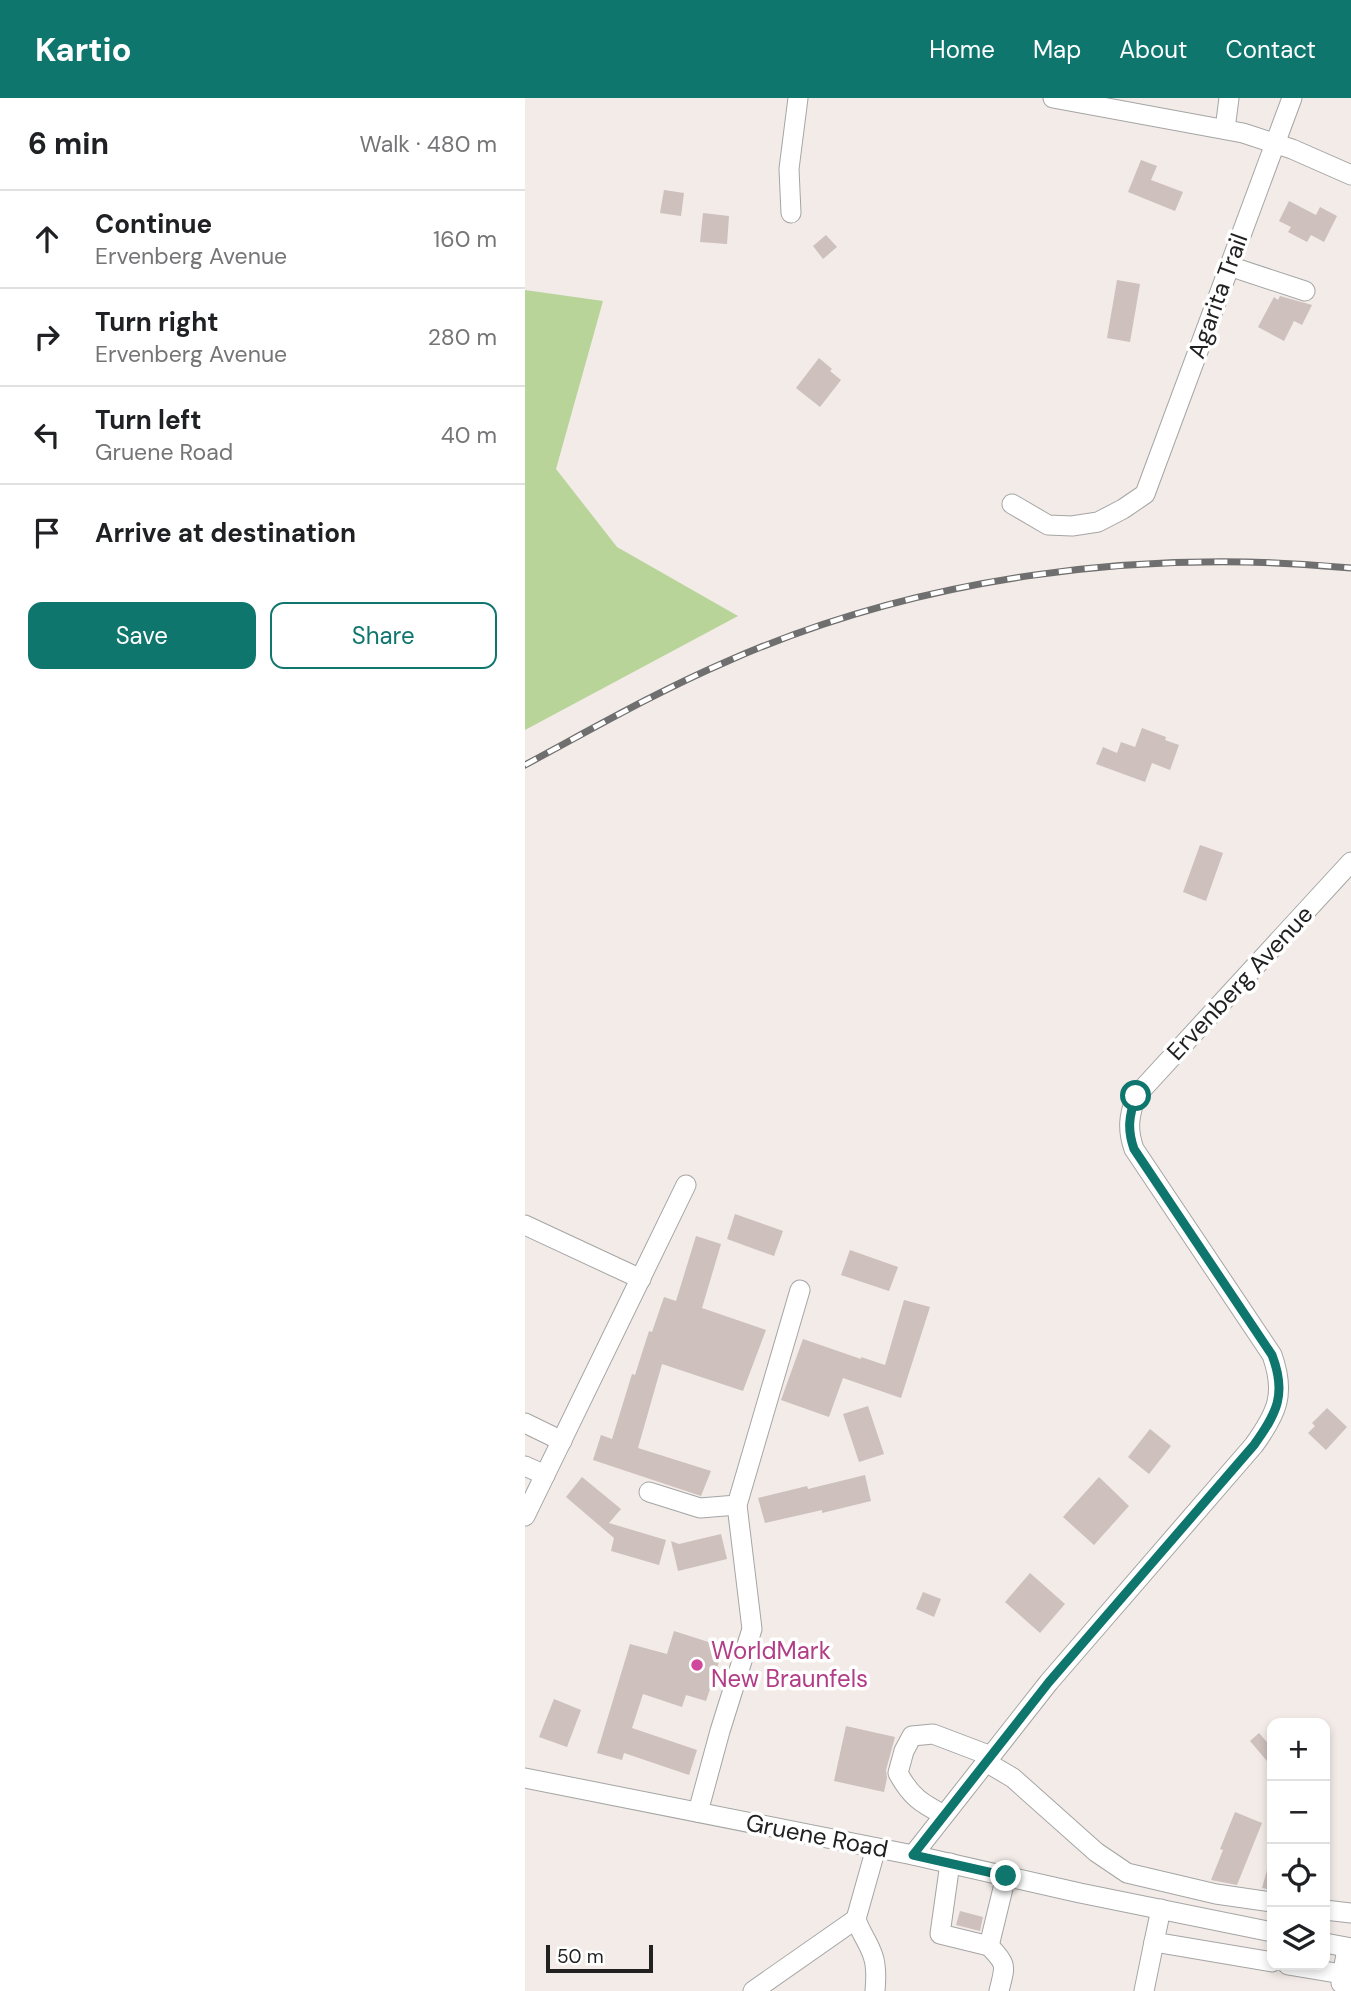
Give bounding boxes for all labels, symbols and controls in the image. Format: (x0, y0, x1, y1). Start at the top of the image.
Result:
text: Kartio (35, 28, 132, 71)
text: Home (929, 34, 995, 65)
text: Map (1033, 34, 1081, 65)
text: About (1119, 34, 1188, 65)
text: Contact (1226, 34, 1316, 65)
text: 6 min (28, 124, 109, 163)
text: Walk · 480 m (360, 129, 497, 159)
text: Continue (95, 207, 212, 241)
icon: ahead (28, 220, 66, 258)
text: 160 m (433, 224, 497, 254)
street label: Agarita Trail (1181, 229, 1255, 363)
text: Ervenberg Avenue (95, 241, 287, 271)
text: Turn right (95, 305, 219, 339)
icon: right (28, 318, 66, 356)
text: 280 m (428, 322, 497, 352)
text: Ervenberg Avenue (95, 339, 287, 369)
text: Turn left (95, 403, 202, 437)
icon: left (28, 416, 66, 454)
text: 40 m (441, 420, 497, 450)
text: Gruene Road (95, 437, 233, 467)
icon: arrive (28, 514, 66, 552)
text: Arrive at destination (95, 516, 356, 550)
button: Save (28, 602, 256, 669)
button: Share (270, 602, 497, 669)
street label: Ervenberg Avenue (1160, 899, 1319, 1067)
route start (1120, 1080, 1151, 1111)
place label: WorldMark New Braunfels (711, 1635, 868, 1694)
marker: WorldMark New Braunfels (689, 1657, 705, 1673)
map controls (1267, 1718, 1330, 1970)
button: + (1267, 1718, 1330, 1781)
button: − (1267, 1781, 1330, 1844)
street label: Gruene Road (743, 1807, 891, 1864)
button: locate (1267, 1844, 1330, 1907)
route end (990, 1860, 1021, 1891)
button: layers (1267, 1907, 1330, 1970)
scale bar (546, 1942, 653, 1974)
text: 50 m (557, 1944, 604, 1969)

